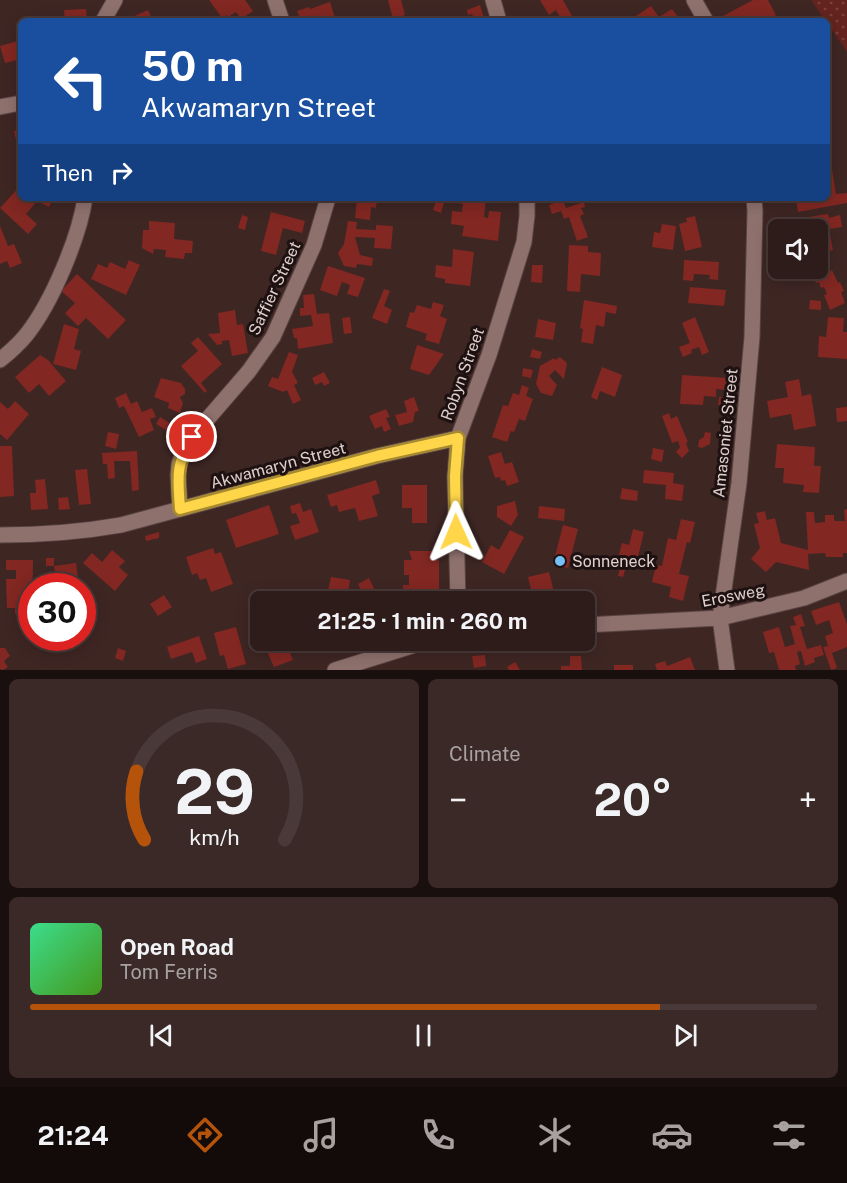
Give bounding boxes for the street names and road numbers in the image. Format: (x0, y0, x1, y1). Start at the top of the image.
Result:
street label: Saffier Street (244, 238, 304, 338)
street label: Robyn Street (437, 325, 488, 423)
street label: Amasoniet Street (709, 368, 742, 499)
street label: Akwamaryn Street (208, 438, 348, 493)
street label: Erosweg (700, 580, 766, 611)

